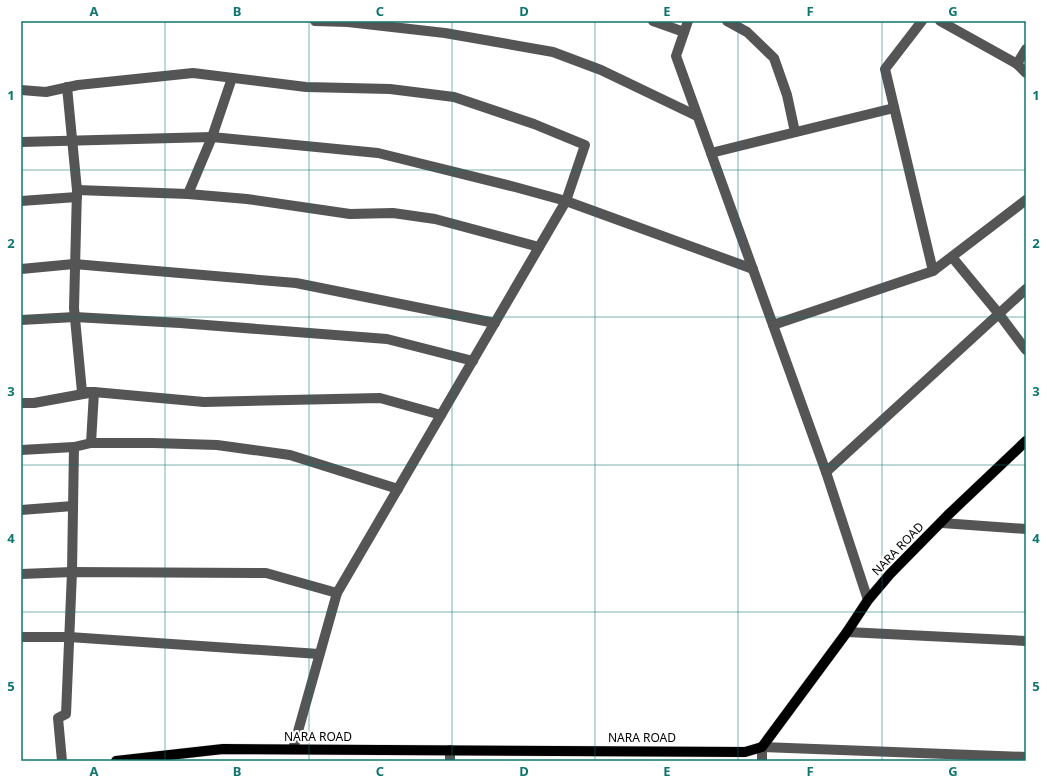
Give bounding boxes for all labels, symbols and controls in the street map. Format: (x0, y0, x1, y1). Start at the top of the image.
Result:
text: A (90, 2, 99, 20)
text: B (233, 2, 241, 20)
text: C (376, 2, 384, 20)
text: D (519, 2, 529, 20)
text: E (663, 2, 671, 20)
text: F (806, 2, 814, 20)
text: G (948, 2, 958, 20)
text: 1 (7, 86, 15, 104)
text: 1 (1032, 86, 1040, 104)
text: 2 (7, 234, 15, 252)
text: 2 (1032, 234, 1040, 252)
text: 3 (7, 382, 15, 400)
text: 3 (1032, 382, 1040, 400)
street label: NARA ROAD (868, 518, 928, 579)
text: 4 (7, 529, 15, 547)
text: 4 (1032, 529, 1040, 547)
text: 5 (7, 677, 15, 695)
text: 5 (1032, 677, 1040, 695)
street label: NARA ROAD (284, 728, 352, 745)
street label: NARA ROAD (608, 729, 676, 746)
text: A (90, 762, 99, 780)
text: B (233, 762, 241, 780)
text: C (376, 762, 384, 780)
text: D (519, 762, 529, 780)
text: E (663, 762, 671, 780)
text: F (806, 762, 814, 780)
text: G (948, 762, 958, 780)

